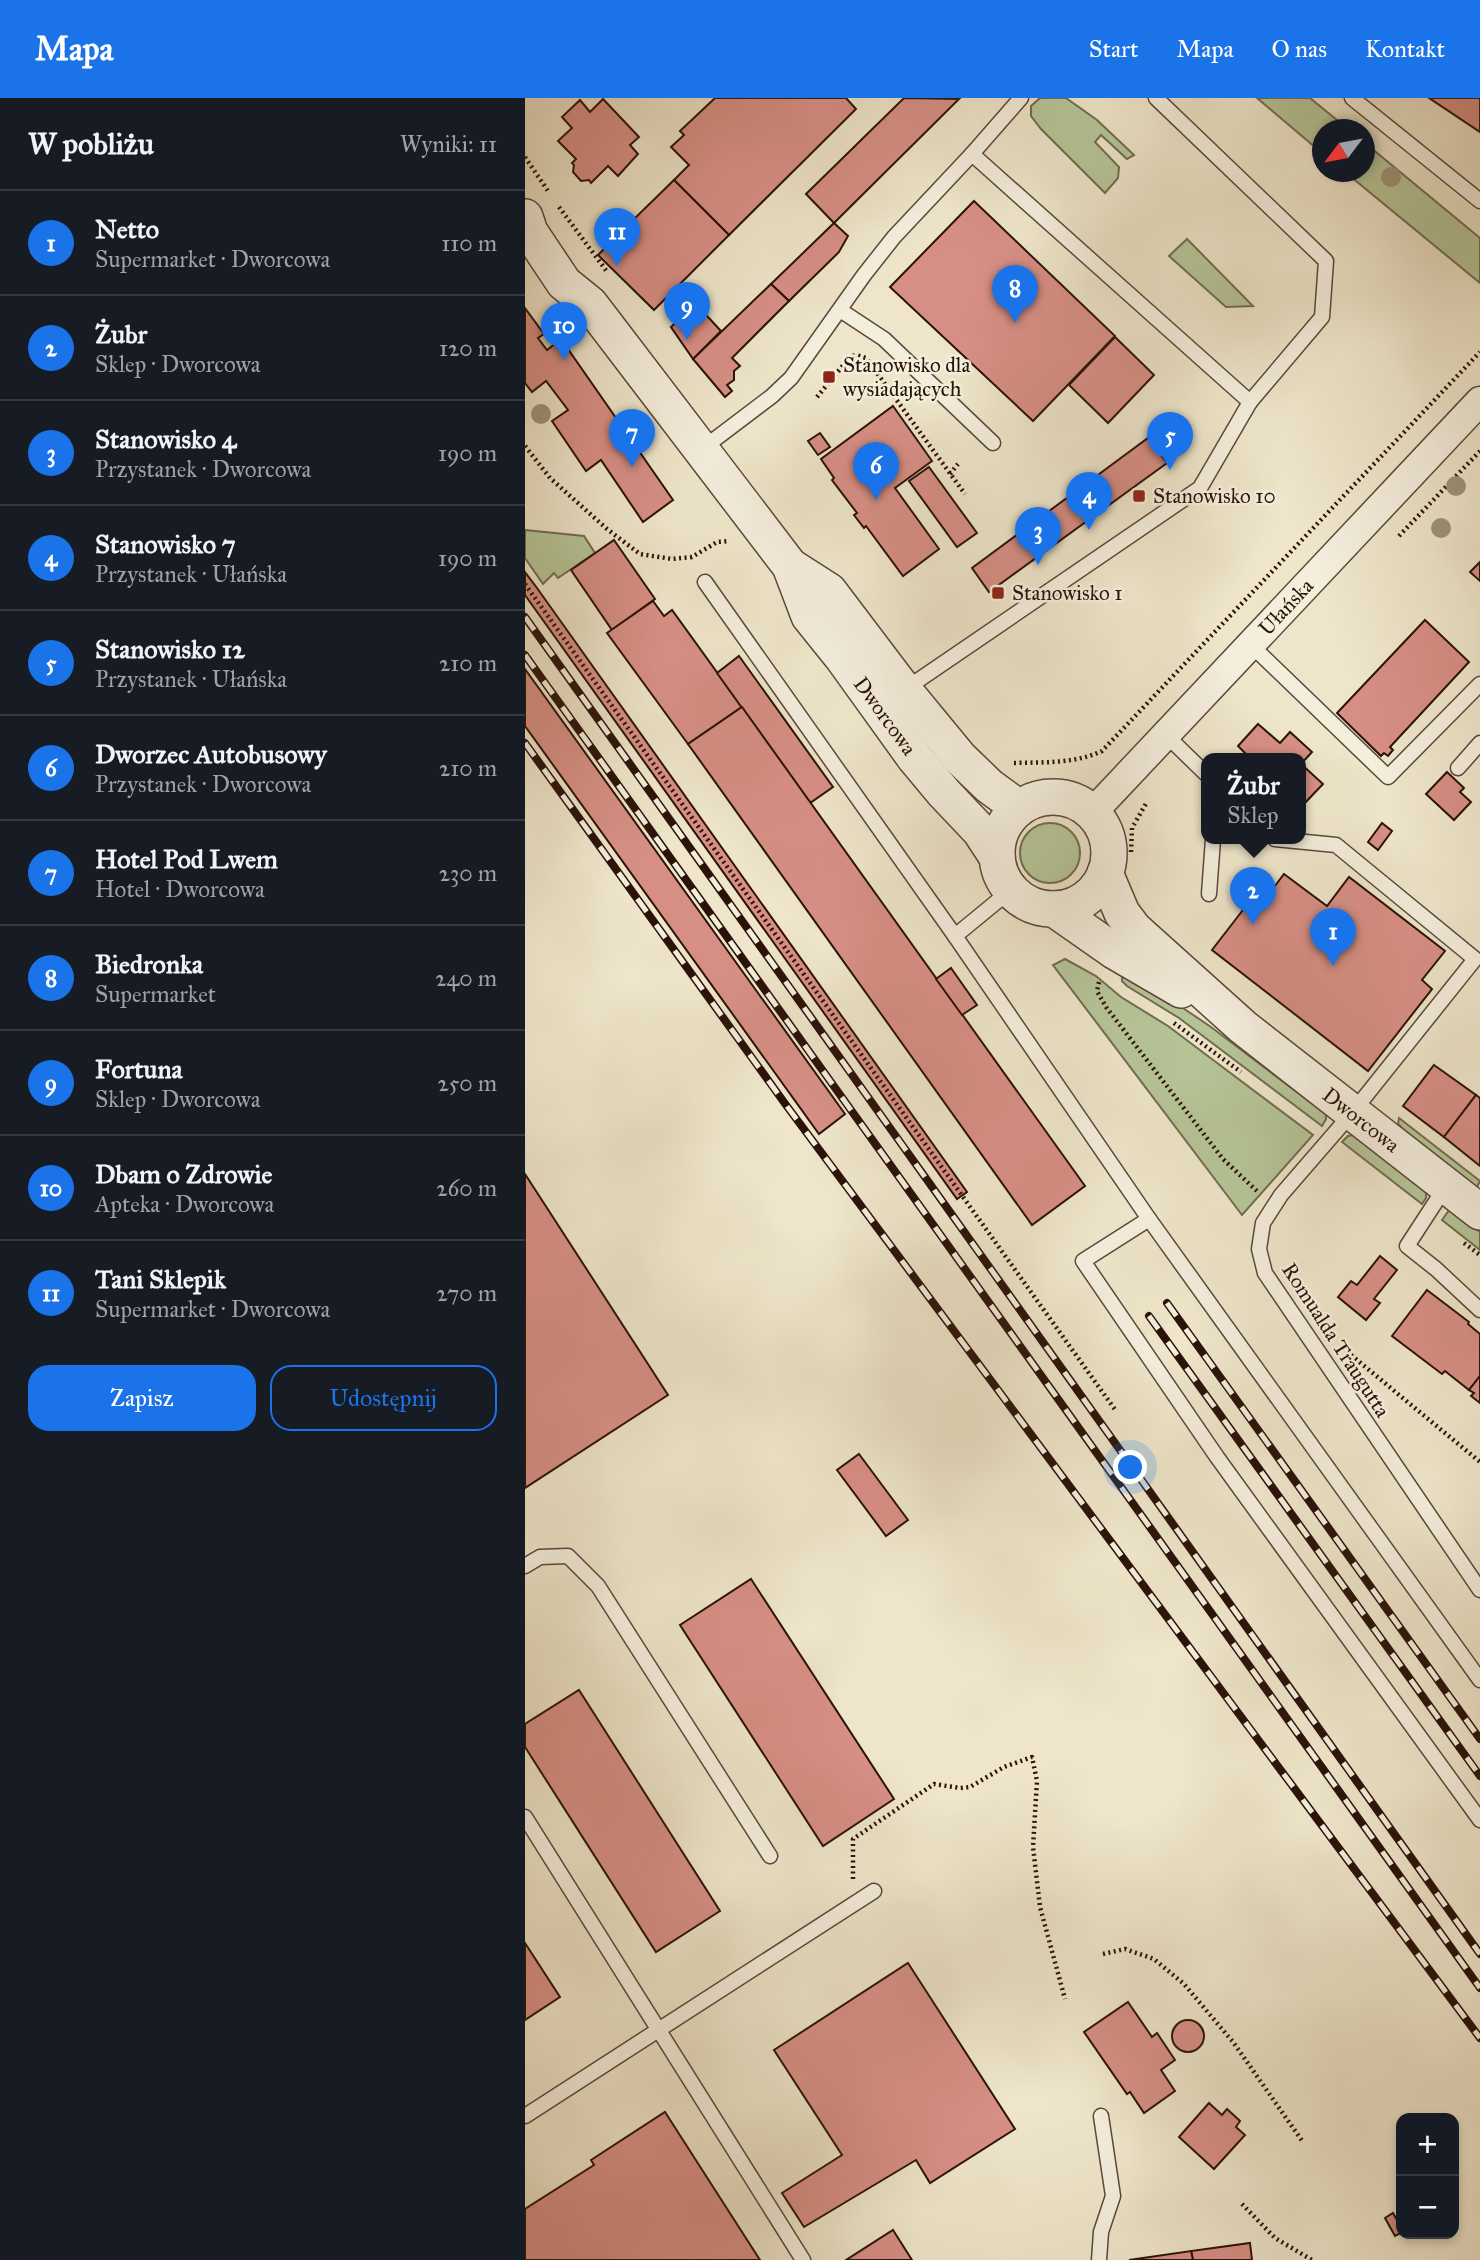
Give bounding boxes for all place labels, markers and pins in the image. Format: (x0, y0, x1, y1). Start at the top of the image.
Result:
pin: 11 (594, 208, 640, 266)
pin: 8 (992, 265, 1038, 323)
pin: 9 (664, 282, 710, 340)
pin: 10 (541, 302, 587, 360)
place label: Stanowisko dla wysiadających (843, 352, 971, 402)
marker: Stanowisko dla wysiadających (821, 369, 837, 385)
pin: 7 (609, 409, 655, 467)
pin: 5 (1147, 412, 1193, 470)
pin: 6 (853, 442, 899, 500)
pin: 4 (1066, 472, 1112, 530)
place label: Stanowisko 10 (1153, 483, 1276, 509)
marker: Stanowisko 10 (1131, 488, 1147, 504)
pin: 3 (1015, 507, 1061, 565)
place label: Stanowisko 1 (1012, 580, 1123, 606)
marker: Stanowisko 1 (990, 585, 1006, 601)
pin: 2 (1230, 867, 1276, 925)
pin: 1 (1310, 908, 1356, 966)

